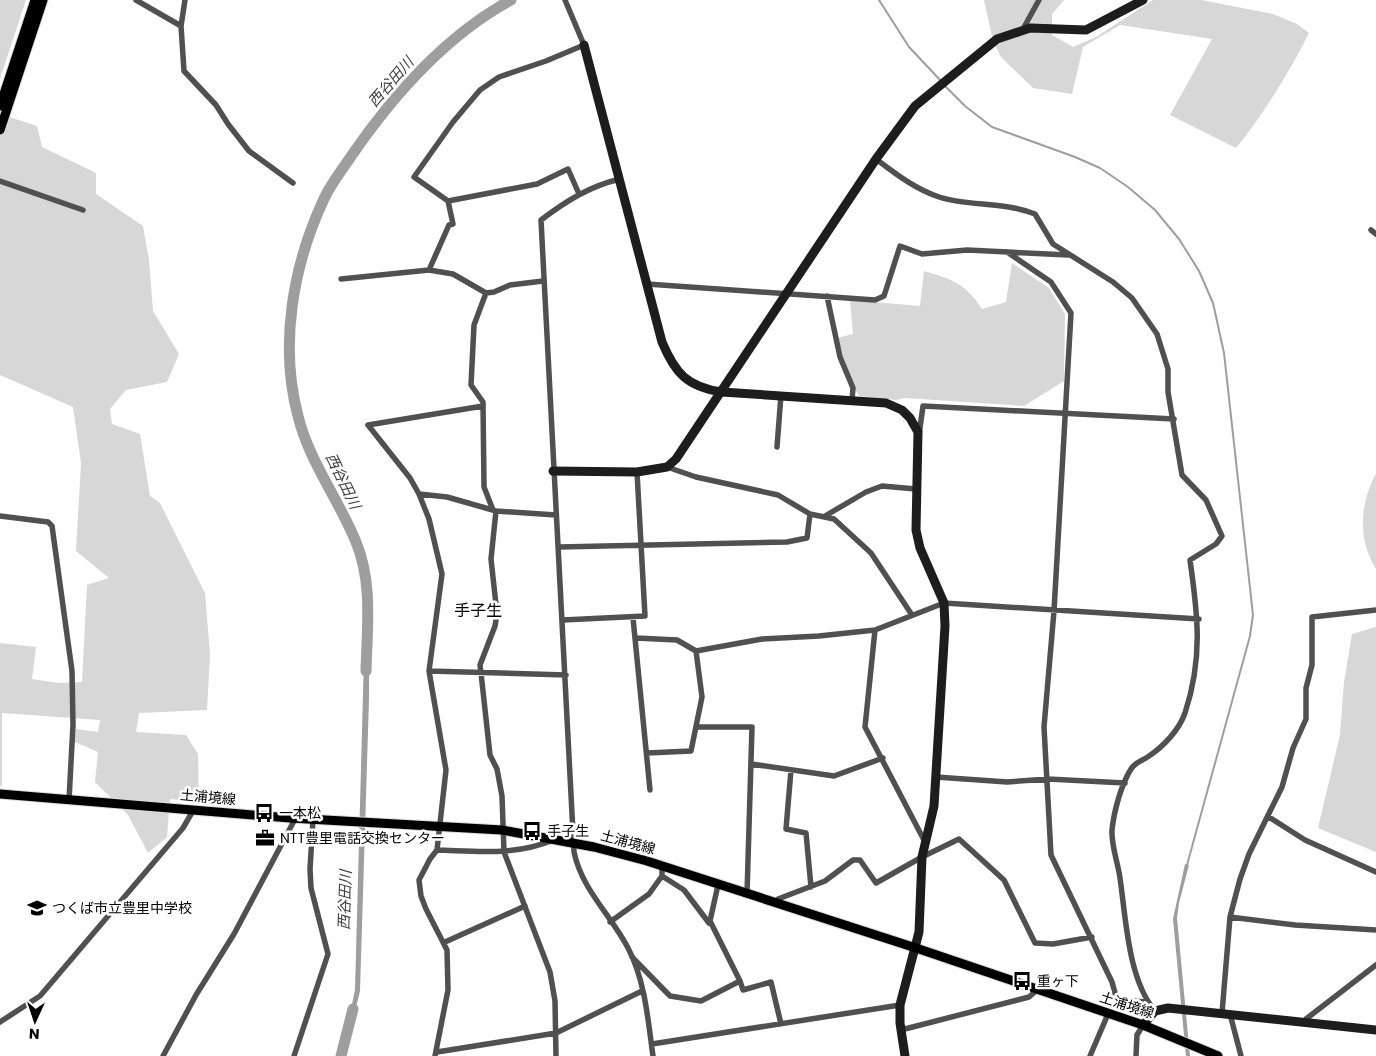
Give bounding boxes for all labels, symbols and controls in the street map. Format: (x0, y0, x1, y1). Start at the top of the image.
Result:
water label: 西谷田川 (363, 51, 420, 111)
water label: 西谷田川 (321, 449, 367, 514)
district label: 手子生 (454, 599, 502, 622)
street label: 土浦境線 (179, 785, 237, 809)
bus stop icon: 一本松 (253, 802, 275, 824)
place label: 一本松 (279, 803, 321, 823)
bus stop icon: 手子生 (521, 820, 543, 842)
place label: 手子生 (547, 821, 589, 841)
street label: 土浦境線 (598, 825, 658, 859)
office icon: NTT豊里電話交換センター (254, 827, 276, 849)
place label: NTT豊里電話交換センター (280, 828, 445, 848)
water label: 西谷田川 (333, 868, 356, 930)
school or university icon: つくば市立豊里中学校 (26, 897, 48, 919)
place label: つくば市立豊里中学校 (52, 898, 192, 918)
bus stop icon: 重ヶ下 (1011, 970, 1033, 992)
place label: 重ヶ下 (1037, 971, 1079, 991)
street label: 土浦境線 (1097, 987, 1157, 1023)
north arrow (10, 996, 60, 1046)
text: N (29, 1024, 40, 1044)

